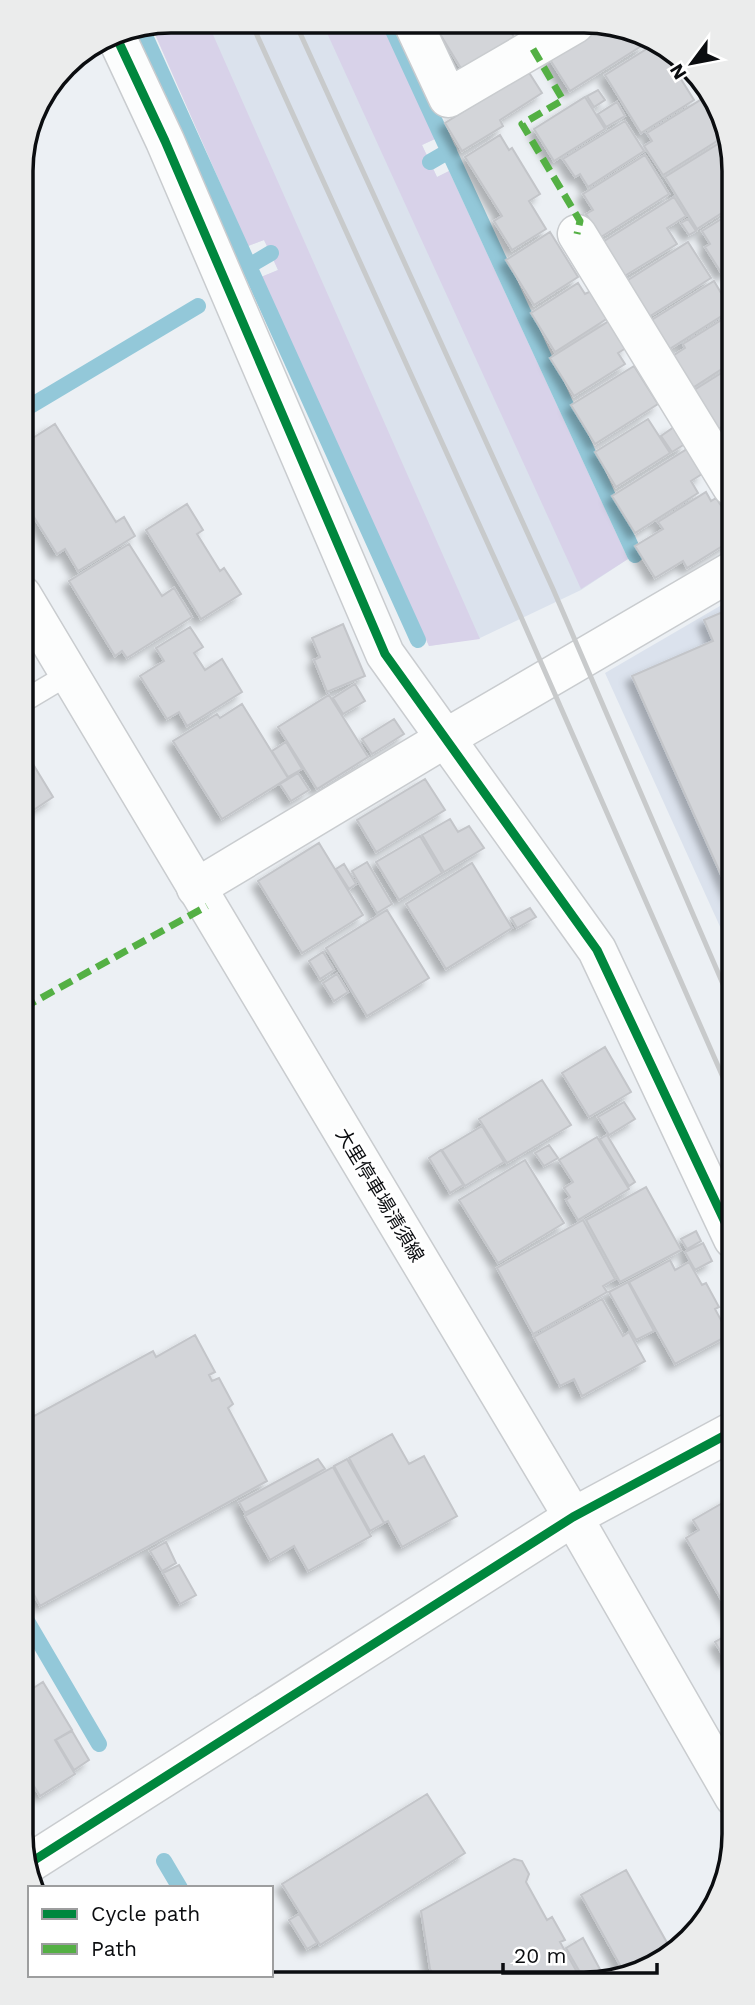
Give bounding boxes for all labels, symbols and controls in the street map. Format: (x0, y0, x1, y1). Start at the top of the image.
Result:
north arrow (657, 28, 727, 98)
text: N (665, 60, 691, 84)
street label: 大里停車場清須線 (331, 1124, 429, 1266)
legend (28, 1886, 273, 1977)
text: Cycle path (91, 1901, 200, 1926)
scale bar (503, 1932, 657, 1976)
text: Path (91, 1936, 137, 1961)
text: 20 m (514, 1943, 566, 1968)

